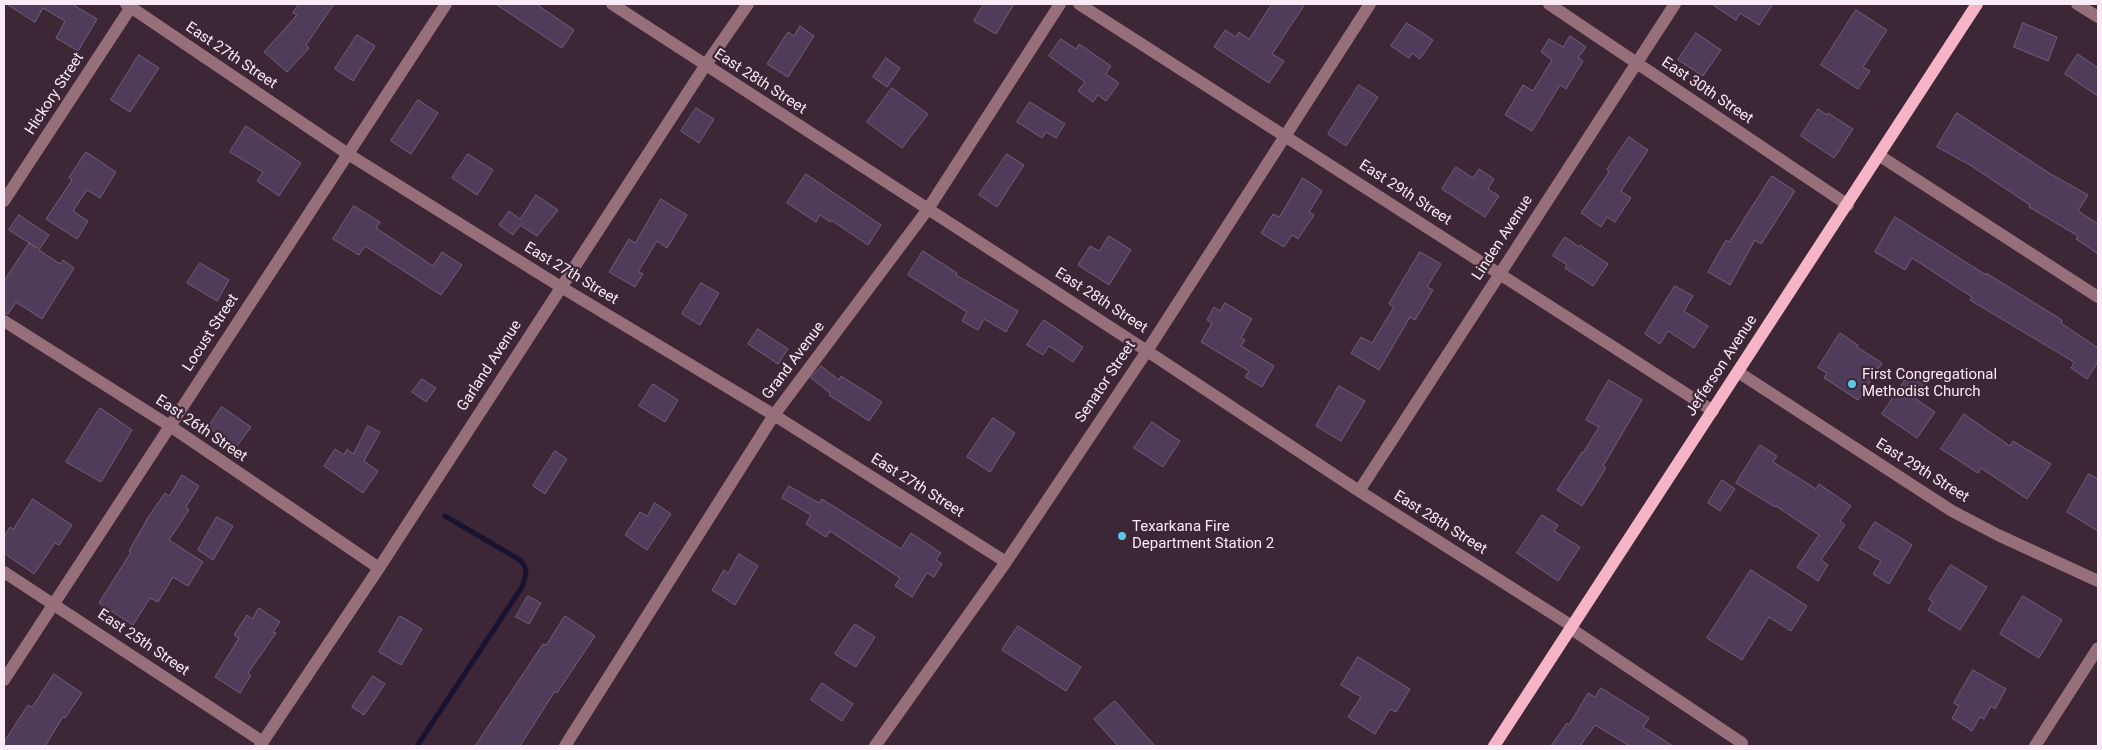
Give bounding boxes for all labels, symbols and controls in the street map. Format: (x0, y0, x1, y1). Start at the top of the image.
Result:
street label: East 27th Street (182, 19, 280, 93)
street label: East 28th Street (710, 45, 810, 119)
street label: Hickory Street (22, 50, 88, 138)
street label: East 30th Street (1658, 54, 1756, 128)
street label: East 29th Street (1355, 156, 1455, 230)
street label: Linden Avenue (1469, 192, 1537, 284)
street label: East 27th Street (521, 239, 621, 309)
street label: East 28th Street (1051, 264, 1151, 338)
street label: Locust Street (179, 291, 243, 375)
street label: Jefferson Avenue (1683, 312, 1761, 420)
street label: Garland Avenue (454, 317, 526, 415)
street label: Grand Avenue (759, 319, 829, 403)
street label: Senator Street (1072, 338, 1140, 426)
place label: First Congregational Methodist Church (1862, 366, 1997, 401)
marker: First Congregational Methodist Church (1846, 378, 1858, 390)
street label: East 26th Street (152, 392, 250, 466)
street label: East 29th Street (1872, 435, 1972, 507)
street label: East 27th Street (867, 450, 967, 522)
street label: East 28th Street (1390, 487, 1490, 559)
place label: Texarkana Fire Department Station 2 (1132, 518, 1274, 553)
marker: Texarkana Fire Department Station 2 (1116, 530, 1128, 542)
street label: East 25th Street (94, 606, 192, 680)

